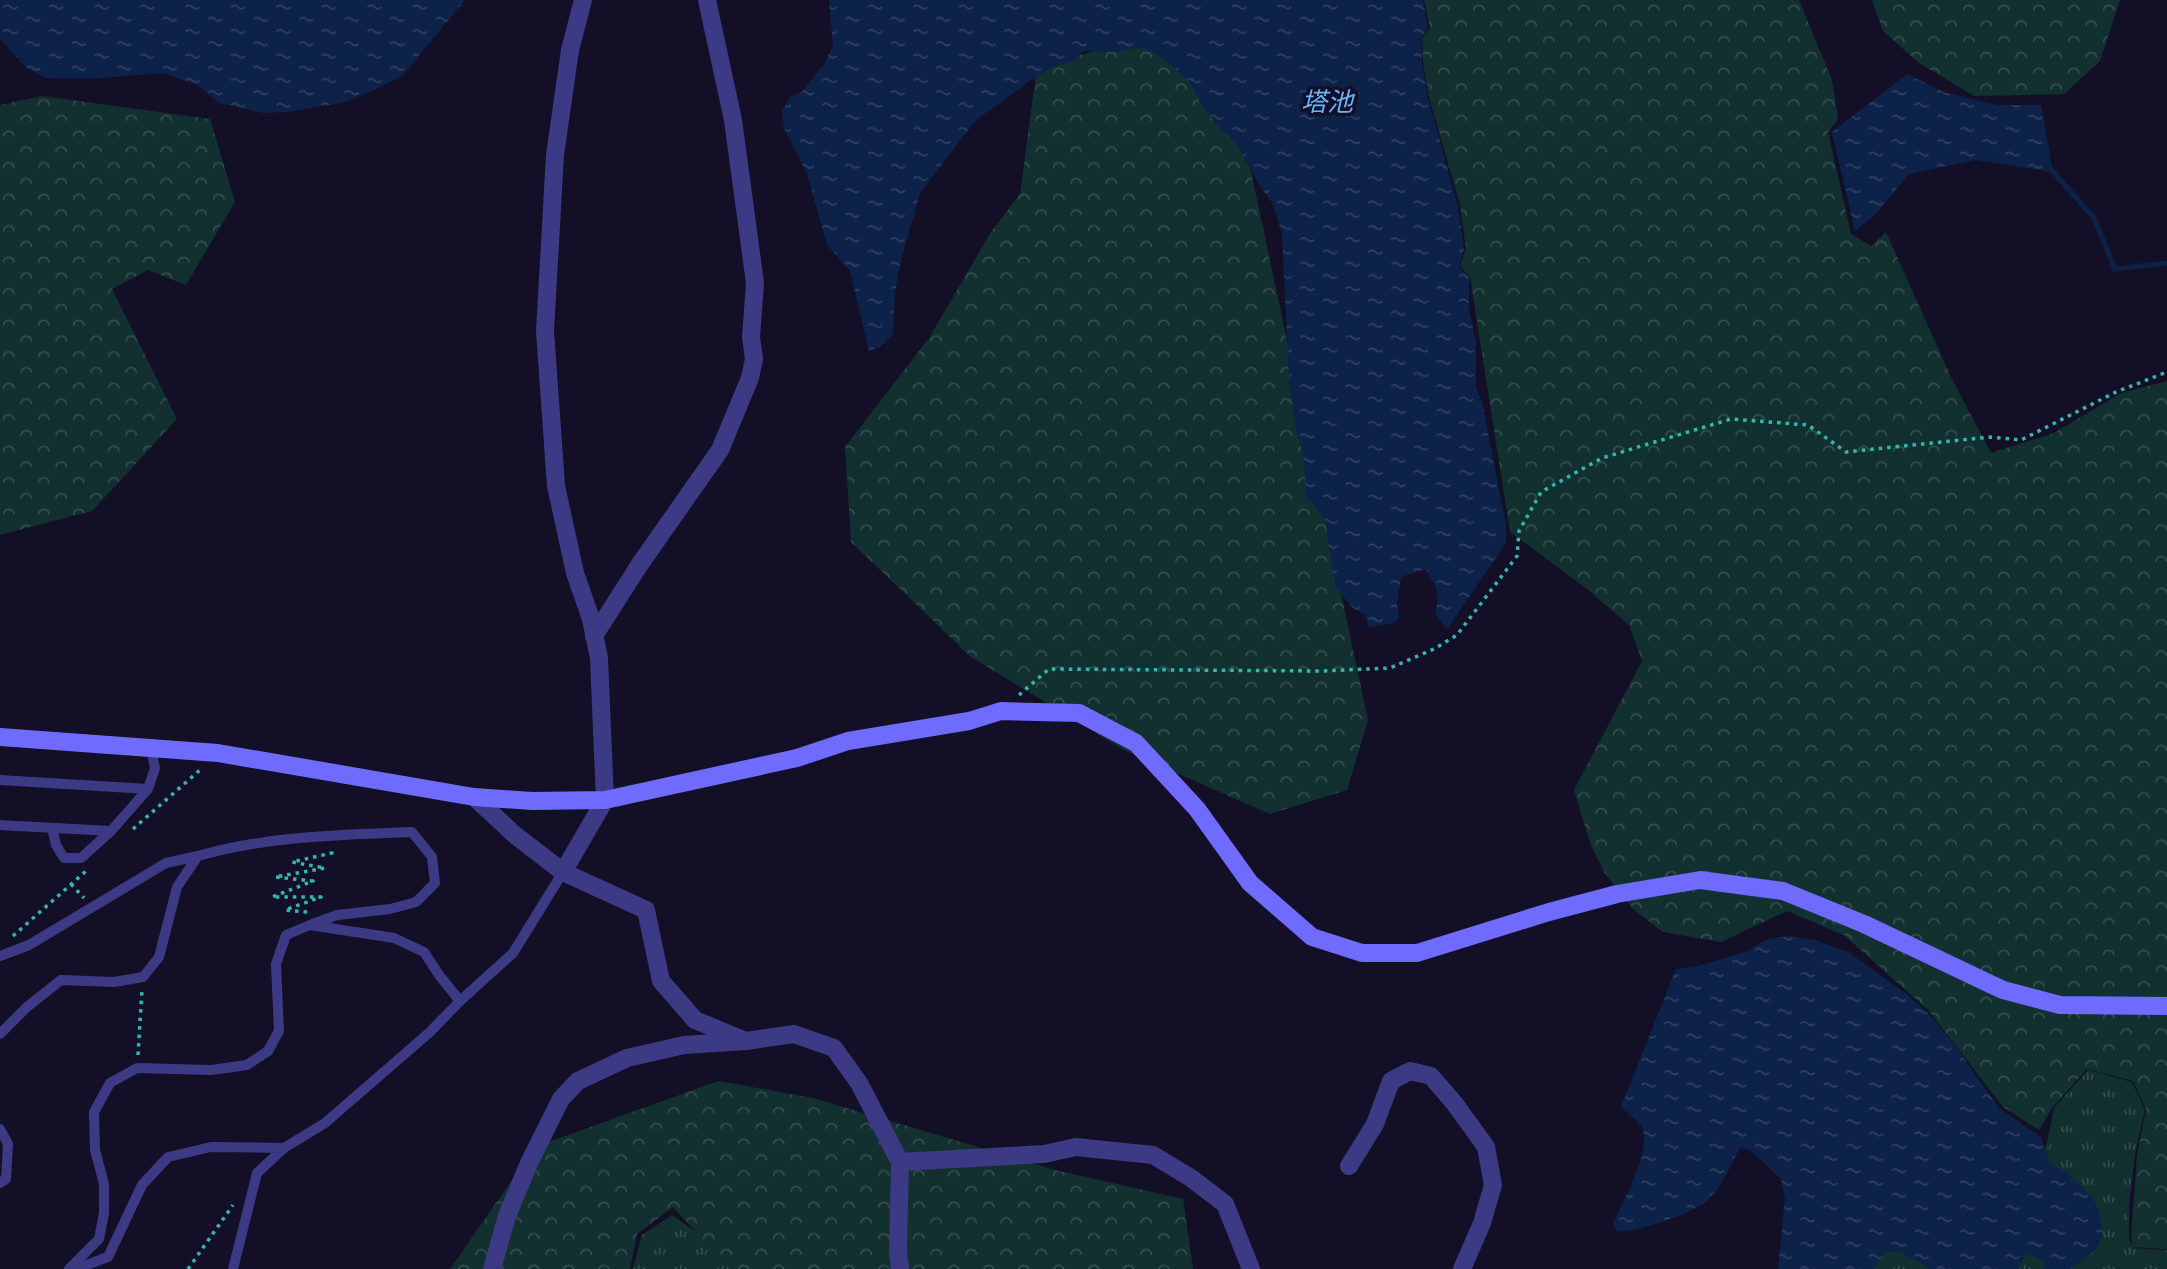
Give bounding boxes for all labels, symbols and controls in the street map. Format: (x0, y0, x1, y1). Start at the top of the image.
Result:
water label: 塔池 (1301, 84, 1356, 121)

